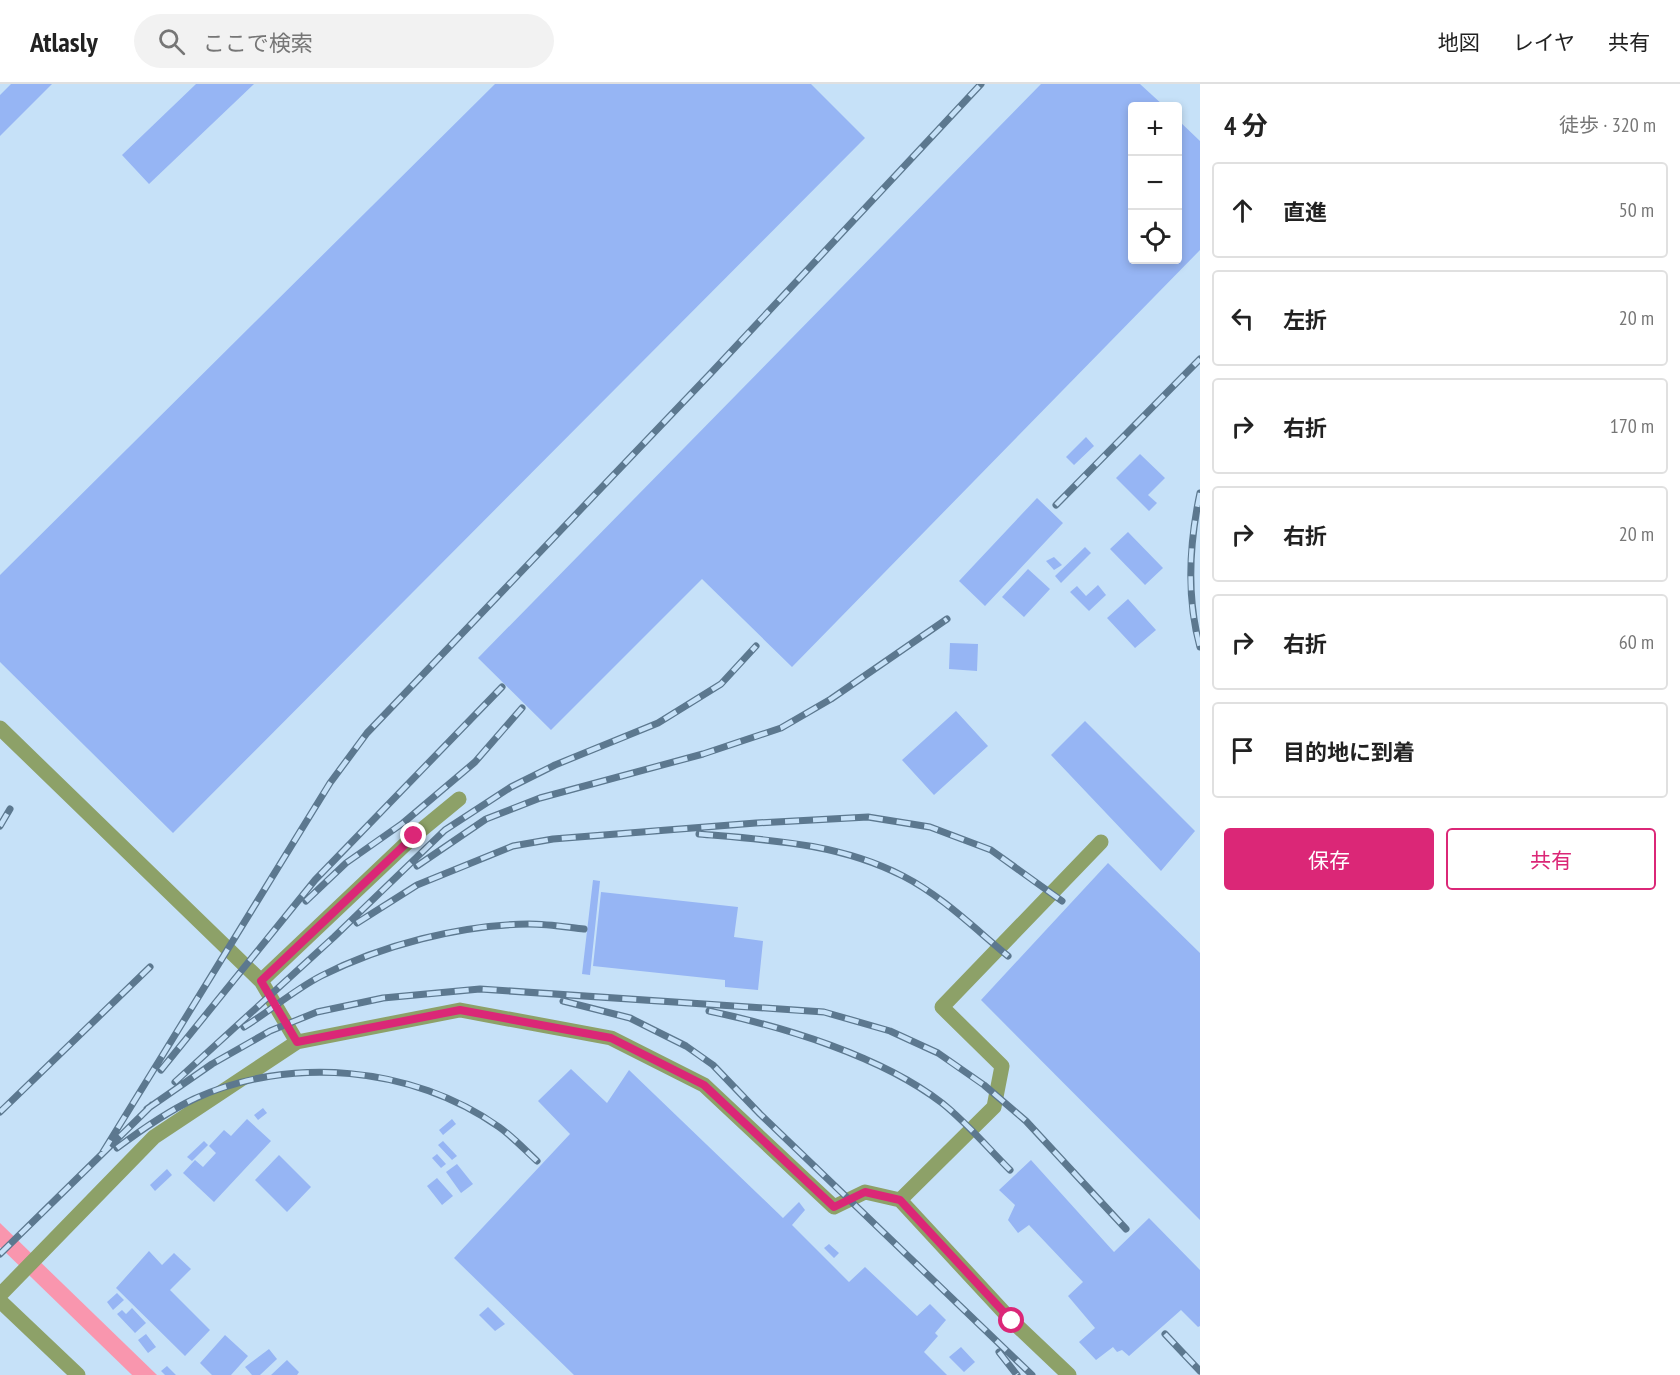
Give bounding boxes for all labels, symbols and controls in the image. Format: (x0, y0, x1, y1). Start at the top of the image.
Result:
search box (134, 14, 554, 68)
text: Atlasly (30, 23, 98, 60)
icon: search (155, 25, 188, 58)
text: ここで検索 (203, 29, 313, 57)
text: 地図 (1438, 29, 1480, 56)
text: レイヤ (1513, 29, 1575, 56)
text: 共有 (1608, 29, 1650, 56)
map controls (1128, 102, 1182, 264)
button: + (1128, 102, 1182, 156)
text: 4 分 (1224, 109, 1268, 142)
text: 徒歩 · 320 m (1559, 112, 1656, 138)
button: − (1128, 156, 1182, 210)
icon: ahead (1226, 194, 1259, 227)
text: 50 m (1619, 197, 1654, 223)
text: 直進 (1283, 198, 1327, 226)
button: locate (1128, 210, 1182, 264)
icon: left (1226, 302, 1259, 335)
text: 20 m (1619, 305, 1654, 331)
text: 左折 (1283, 306, 1327, 334)
icon: right (1226, 410, 1259, 443)
text: 170 m (1610, 413, 1654, 439)
text: 右折 (1283, 414, 1327, 442)
icon: right (1226, 518, 1259, 551)
text: 20 m (1619, 521, 1654, 547)
text: 右折 (1283, 522, 1327, 550)
icon: right (1226, 626, 1259, 659)
text: 60 m (1619, 629, 1654, 655)
text: 右折 (1283, 630, 1327, 658)
icon: arrive (1226, 734, 1259, 767)
text: 目的地に到着 (1283, 738, 1415, 766)
route end (400, 822, 426, 848)
button: 保存 (1224, 828, 1434, 890)
button: 共有 (1446, 828, 1656, 890)
route start (998, 1307, 1024, 1333)

